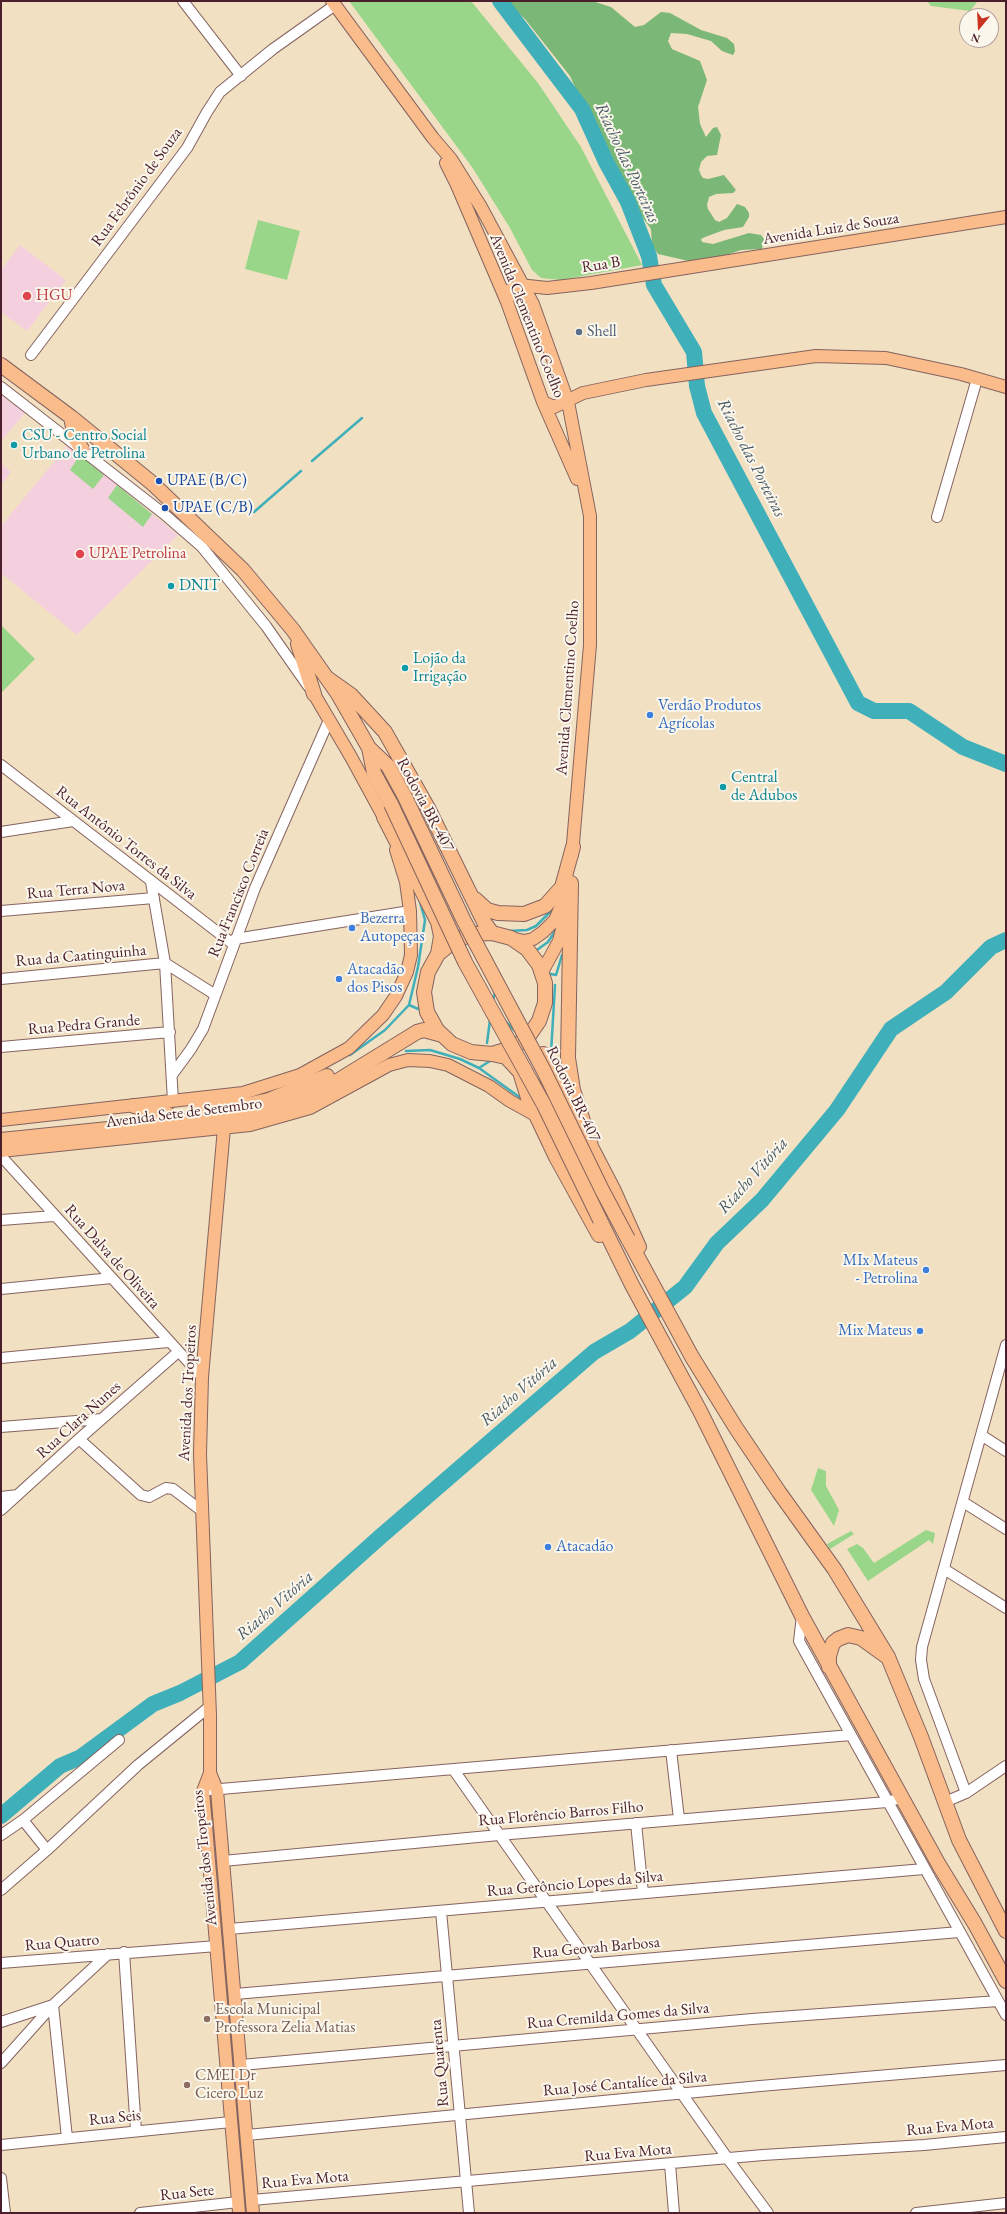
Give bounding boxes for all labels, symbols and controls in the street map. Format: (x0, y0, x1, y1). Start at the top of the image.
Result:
north arrow (959, 8, 999, 48)
text: N (969, 30, 982, 46)
water label: Riacho das Porteiras (590, 100, 664, 226)
street label: Rua Febrônio de Souza (87, 124, 187, 250)
street label: Avenida Luiz de Souza (762, 209, 900, 249)
street label: Avenida Clementino Coelho (485, 231, 569, 401)
street label: Rua B (580, 252, 622, 278)
place label: HGU (36, 286, 72, 306)
marker: HGU (21, 290, 33, 302)
place label: Shell (587, 322, 617, 342)
marker: Shell (574, 327, 584, 337)
water label: Riacho das Porteiras (712, 395, 790, 521)
place label: CSU - Centro Social Urbano de Petrolina (22, 426, 147, 464)
marker: CSU - Centro Social Urbano de Petrolina (9, 440, 19, 450)
place label: UPAE (B/C) (167, 471, 247, 491)
marker: UPAE (B/C) (154, 476, 164, 486)
place label: UPAE (C/B) (173, 498, 253, 518)
marker: UPAE (C/B) (160, 503, 170, 513)
place label: UPAE Petrolina (89, 544, 186, 564)
marker: UPAE Petrolina (74, 548, 86, 560)
place label: DNIT (179, 576, 220, 596)
marker: DNIT (166, 581, 176, 591)
street label: Avenida Clementino Coelho (552, 600, 584, 776)
place label: Lojão da Irrigação (413, 649, 467, 687)
marker: Lojão da Irrigação (400, 663, 410, 673)
place label: Verdão Produtos Agrícolas (658, 696, 761, 734)
marker: Verdão Produtos Agrícolas (645, 710, 655, 720)
street label: Rodovia BR-407 (392, 755, 458, 855)
place label: Central de Adubos (731, 768, 797, 806)
street label: Rua Antônio Torres da Silva (52, 782, 200, 904)
marker: Central de Adubos (718, 782, 728, 792)
street label: Rua Francisco Correia (204, 826, 274, 960)
street label: Rua Terra Nova (26, 876, 126, 904)
place label: Bezerra Autopeças (360, 909, 425, 947)
marker: Bezerra Autopeças (347, 923, 357, 933)
street label: Rua da Caatinguinha (15, 941, 147, 971)
place label: Atacadão dos Pisos (347, 960, 405, 998)
marker: Atacadão dos Pisos (334, 974, 344, 984)
street label: Rua Pedra Grande (27, 1011, 141, 1039)
street label: Rodovia BR-407 (542, 1043, 604, 1145)
street label: Avenida Sete de Setembro (105, 1094, 263, 1132)
water label: Riacho Vitória (713, 1134, 793, 1218)
street label: Rua Dalva de Oliveira (60, 1201, 164, 1313)
place label: MIx Mateus - Petrolina (843, 1251, 918, 1289)
marker: MIx Mateus - Petrolina (921, 1265, 931, 1275)
place label: Mix Mateus (838, 1321, 912, 1341)
street label: Avenida dos Tropeiros (175, 1324, 201, 1462)
marker: Mix Mateus (915, 1326, 925, 1336)
water label: Riacho Vitória (476, 1353, 562, 1431)
street label: Rua Clara Nunes (33, 1377, 125, 1463)
place label: Atacadão (556, 1537, 614, 1557)
marker: Atacadão (543, 1542, 553, 1552)
water label: Riacho Vitória (232, 1567, 318, 1645)
street label: Avenida dos Tropeiros (188, 1789, 222, 1927)
street label: Rua Florêncio Barros Filho (478, 1797, 644, 1831)
street label: Rua Gerôncio Lopes da Silva (486, 1867, 664, 1901)
street label: Rua Quatro (24, 1930, 100, 1956)
street label: Rua Geovah Barbosa (531, 1933, 661, 1963)
street label: Rua Cremilda Gomes da Silva (526, 1998, 710, 2034)
place label: Escola Municipal Professora Zelia Matias (215, 2000, 355, 2038)
marker: Escola Municipal Professora Zelia Matias (202, 2014, 212, 2024)
street label: Rua Quarenta (427, 2018, 453, 2108)
place label: CMEI Dr Cicero Luz (195, 2066, 263, 2104)
street label: Rua José Cantalíce da Silva (542, 2067, 708, 2101)
marker: CMEI Dr Cicero Luz (182, 2080, 192, 2090)
street label: Rua Seis (88, 2106, 142, 2130)
street label: Rua Eva Mota (905, 2114, 995, 2140)
street label: Rua Eva Mota (583, 2140, 673, 2166)
street label: Rua Eva Mota (260, 2167, 350, 2193)
street label: Rua Sete (159, 2181, 215, 2205)

